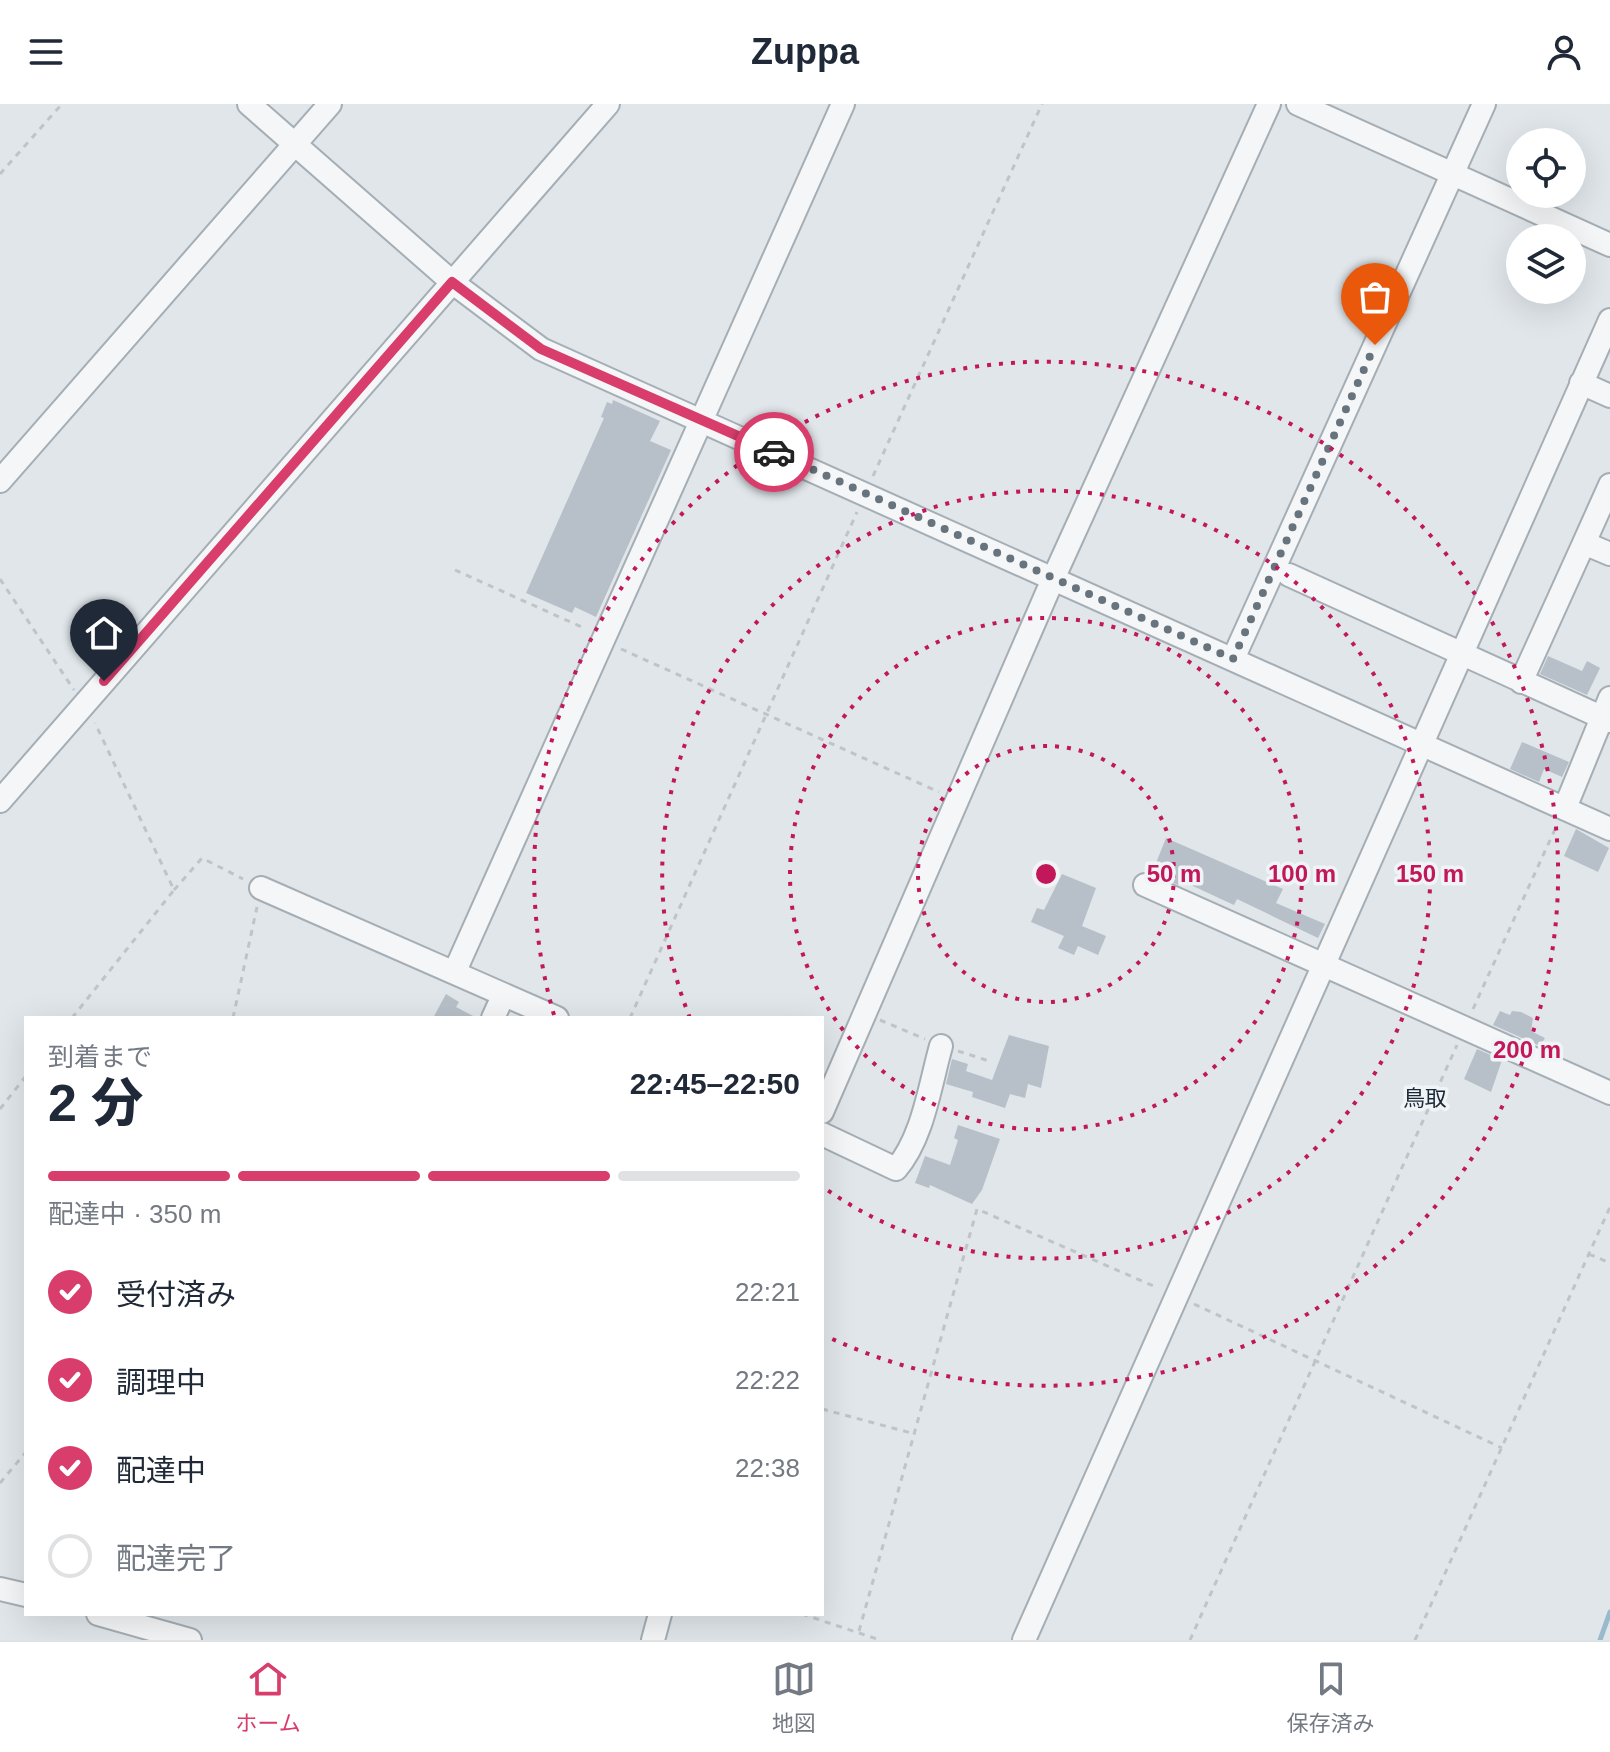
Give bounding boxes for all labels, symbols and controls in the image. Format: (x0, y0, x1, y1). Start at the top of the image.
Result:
icon: menu (24, 30, 68, 74)
icon: person (1542, 30, 1586, 74)
text: Zuppa (751, 31, 859, 72)
map controls (1506, 128, 1586, 304)
button: locate (1506, 128, 1586, 208)
button: layers (1506, 224, 1586, 304)
pin (1341, 263, 1409, 345)
icon: bag (1353, 275, 1397, 319)
courier (734, 412, 814, 492)
icon: car (752, 430, 796, 474)
pin (70, 599, 138, 681)
icon: home (82, 611, 126, 655)
centre of rings (1032, 860, 1060, 888)
text: 50 m (1147, 860, 1201, 887)
text: 100 m (1268, 860, 1336, 887)
text: 150 m (1396, 860, 1464, 887)
text: 200 m (1493, 1036, 1561, 1063)
text: 到着まで (48, 1042, 152, 1072)
text: 22:45–22:50 (630, 1067, 800, 1100)
text: 2 分 (48, 1074, 143, 1132)
district label: 鳥取 (1403, 1086, 1447, 1111)
text: 配達中 · 350 m (48, 1199, 221, 1229)
icon: check (48, 1270, 92, 1314)
text: 22:21 (735, 1277, 800, 1307)
text: 受付済み (116, 1278, 236, 1311)
icon: check (48, 1358, 92, 1402)
text: 22:22 (735, 1365, 800, 1395)
text: 調理中 (116, 1366, 206, 1399)
icon: check (48, 1446, 92, 1490)
text: 22:38 (735, 1453, 800, 1483)
text: 配達中 (116, 1454, 206, 1487)
text: 配達完了 (116, 1542, 236, 1575)
tab: ホーム (235, 1657, 301, 1737)
tab: 地図 (772, 1657, 816, 1737)
tab: 保存済み (1287, 1657, 1375, 1737)

